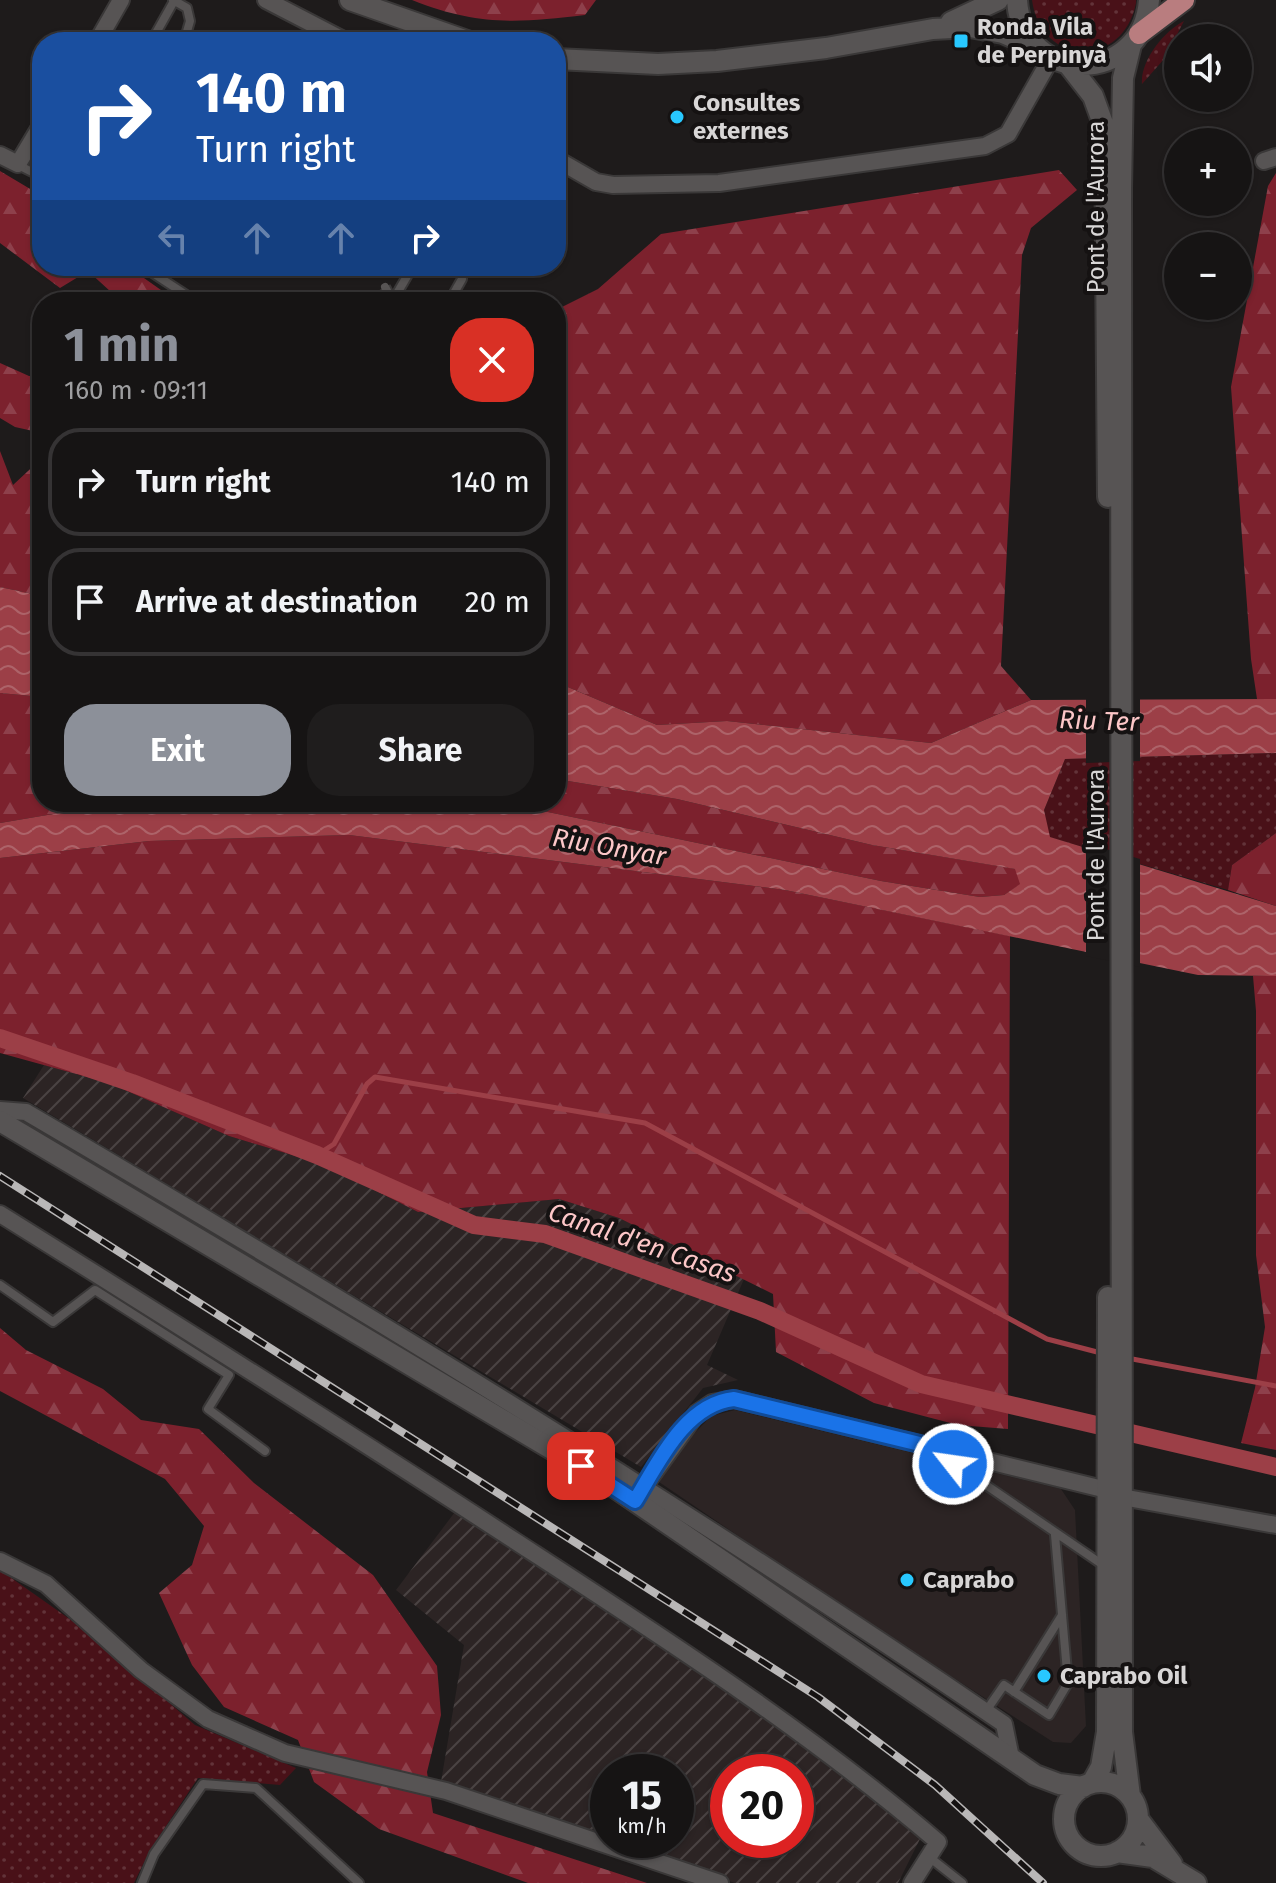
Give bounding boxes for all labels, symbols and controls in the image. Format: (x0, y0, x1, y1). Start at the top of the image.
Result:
place label: Ronda Vila de Perpinyà (977, 13, 1107, 69)
map controls (1164, 24, 1252, 320)
button: sound (1164, 24, 1252, 112)
marker: Ronda Vila de Perpinyà (952, 32, 970, 50)
text: 140 m (196, 60, 347, 127)
icon: right (64, 64, 168, 168)
place label: Consultes externes (693, 89, 801, 145)
marker: Consultes externes (668, 108, 686, 126)
street label: Pont de l'Aurora (1082, 120, 1110, 294)
text: Turn right (196, 128, 356, 172)
button: + (1164, 128, 1252, 216)
icon: left (151, 216, 195, 260)
icon: ahead (235, 216, 279, 260)
icon: ahead (319, 216, 363, 260)
icon: right (403, 216, 447, 260)
button: − (1164, 232, 1252, 320)
text: 1 min (64, 316, 179, 374)
button: close (450, 318, 534, 402)
text: 160 m · 09:11 (64, 375, 208, 406)
icon: right (68, 460, 112, 504)
text: Turn right (136, 464, 271, 500)
text: 140 m (451, 464, 530, 500)
icon: arrive (68, 580, 112, 624)
text: Arrive at destination (136, 584, 418, 620)
text: 20 m (465, 584, 530, 620)
button: Exit (64, 704, 291, 796)
button: Share (307, 704, 534, 796)
water label: Riu Ter (1059, 704, 1140, 738)
street label: Pont de l'Aurora (1082, 768, 1110, 942)
water label: Riu Onyar (550, 822, 669, 872)
water label: Canal d'en Casas (544, 1196, 740, 1290)
position arrow (911, 1422, 995, 1506)
pin (547, 1432, 615, 1500)
icon: arrive (559, 1444, 603, 1488)
place label: Caprabo (923, 1566, 1014, 1594)
marker: Caprabo (898, 1571, 916, 1589)
place label: Caprabo Oil (1060, 1662, 1188, 1690)
marker: Caprabo Oil (1035, 1667, 1053, 1685)
speed limit sign: 20 (710, 1754, 814, 1858)
text: 15 (622, 1772, 662, 1820)
text: km/h (617, 1814, 667, 1838)

